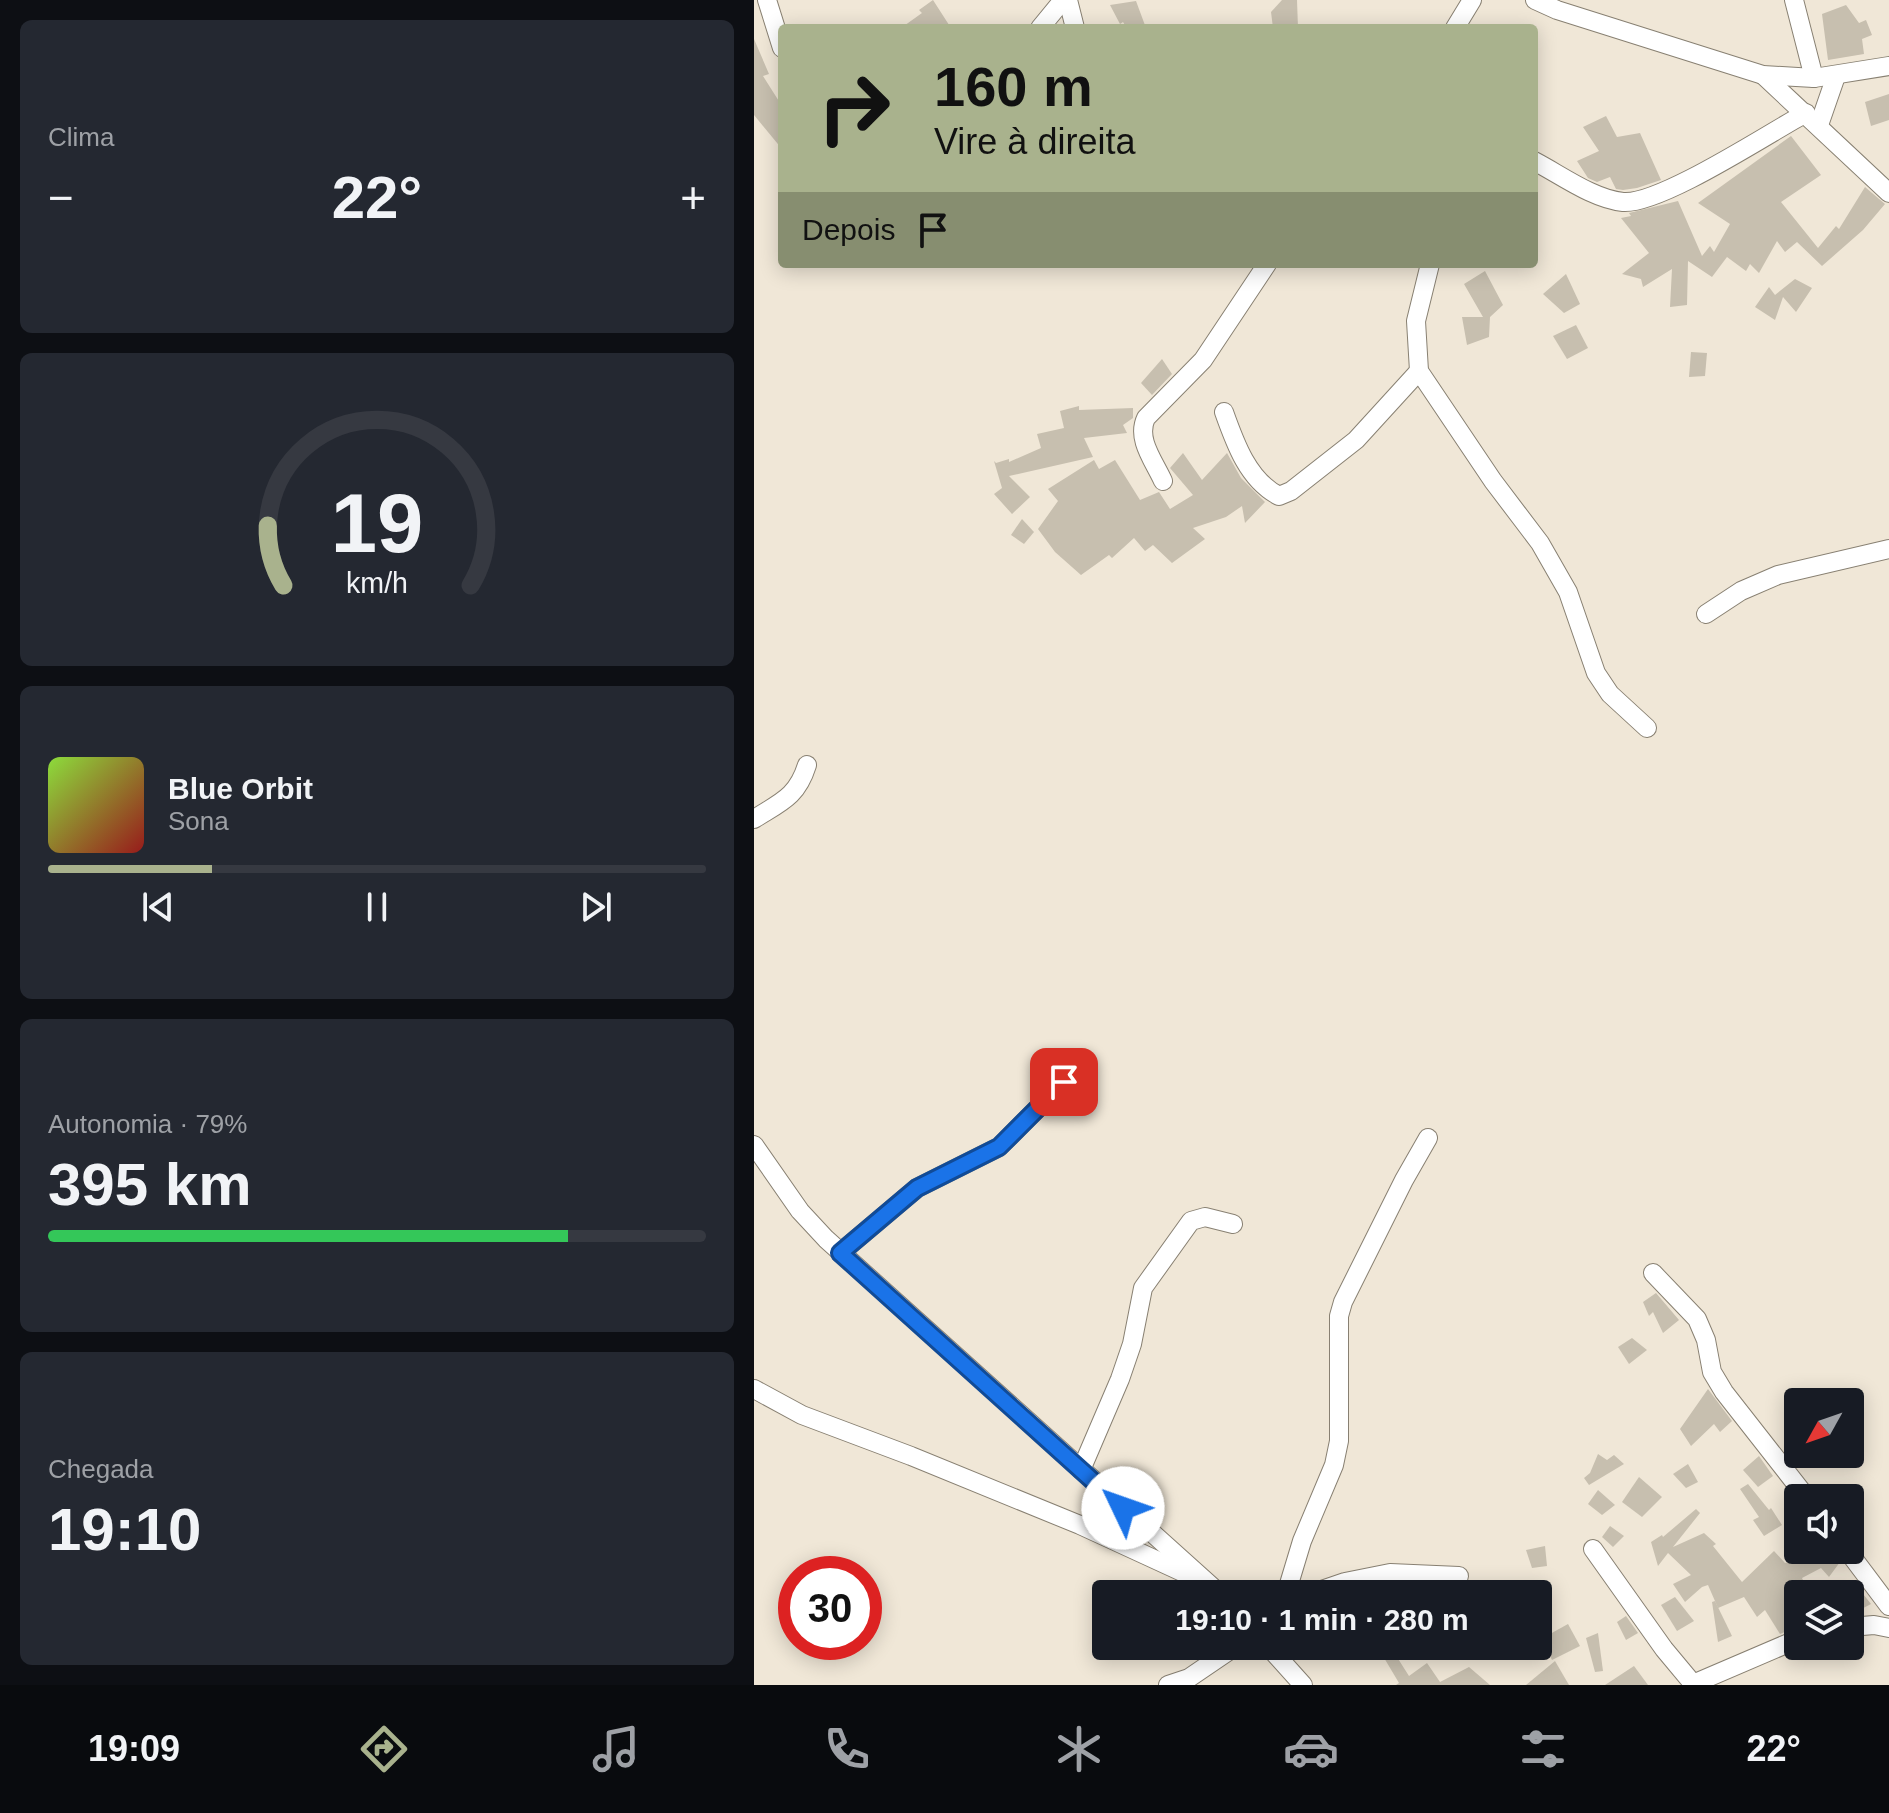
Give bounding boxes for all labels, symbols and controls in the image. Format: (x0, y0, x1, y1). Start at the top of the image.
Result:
text: 160 m (934, 55, 1093, 118)
icon: right (802, 56, 906, 160)
text: Vire à direita (934, 121, 1135, 162)
text: Clima (48, 122, 114, 152)
text: 22° (332, 164, 422, 231)
text: − (48, 173, 74, 222)
text: + (680, 173, 706, 222)
icon: arrive (911, 208, 955, 252)
text: Depois (802, 213, 895, 246)
text: 19 (331, 476, 423, 569)
text: km/h (346, 567, 408, 599)
text: Blue Orbit (168, 772, 313, 805)
text: Sona (168, 806, 229, 836)
icon: previous (136, 885, 180, 929)
icon: pause (355, 885, 399, 929)
icon: next (574, 885, 618, 929)
pin (1030, 1048, 1098, 1116)
icon: arrive (1042, 1060, 1086, 1104)
text: Autonomia · 79% (48, 1109, 247, 1139)
text: 395 km (48, 1151, 252, 1218)
north arrow (1784, 1388, 1864, 1468)
map controls (1784, 1388, 1864, 1660)
text: Chegada (48, 1454, 154, 1484)
position arrow (1081, 1466, 1165, 1550)
button: sound (1784, 1484, 1864, 1564)
text: 19:10 (48, 1496, 201, 1563)
speed limit sign: 30 (778, 1556, 882, 1660)
button: layers (1784, 1580, 1864, 1660)
text: 19:10 · 1 min · 280 m (1175, 1603, 1469, 1636)
icon: directions (356, 1721, 412, 1777)
icon: music (588, 1721, 644, 1777)
icon: phone (819, 1721, 875, 1777)
icon: climate (1051, 1721, 1107, 1777)
icon: car (1283, 1721, 1339, 1777)
icon: filters (1515, 1721, 1571, 1777)
text: 19:09 (88, 1728, 180, 1769)
text: 22° (1747, 1728, 1801, 1769)

